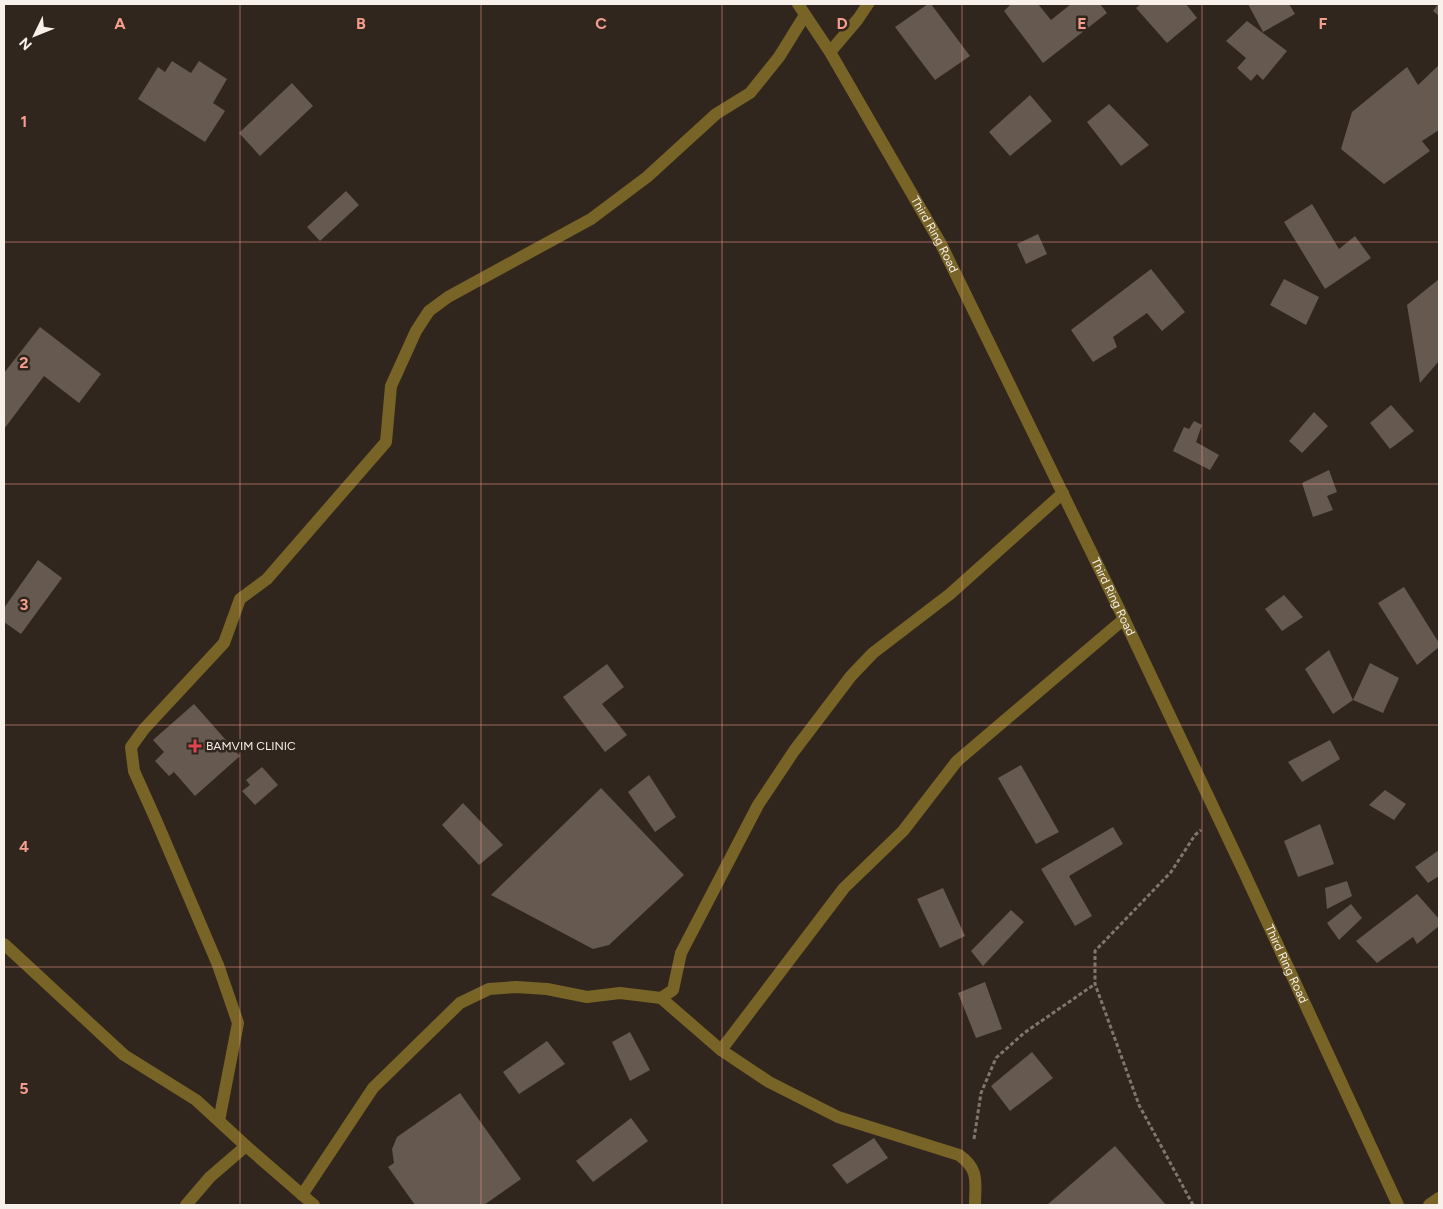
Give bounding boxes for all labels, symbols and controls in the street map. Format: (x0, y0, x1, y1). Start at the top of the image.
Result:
north arrow (10, 10, 60, 60)
text: A (114, 14, 126, 33)
text: B (356, 14, 366, 33)
text: C (595, 14, 607, 33)
text: D (836, 14, 848, 33)
text: E (1077, 14, 1087, 33)
text: F (1319, 14, 1328, 33)
text: N (16, 34, 36, 53)
text: 1 (21, 112, 27, 131)
street label: Third Ring Road (908, 194, 961, 275)
text: 2 (19, 353, 29, 372)
street label: Third Ring Road (1088, 556, 1138, 638)
text: 3 (20, 595, 29, 614)
marker: BAMVIM CLINIC (188, 739, 202, 753)
place label: BAMVIM CLINIC (206, 739, 296, 753)
text: 4 (19, 837, 29, 856)
street label: Third Ring Road (1262, 922, 1311, 1005)
text: 5 (19, 1079, 29, 1098)

